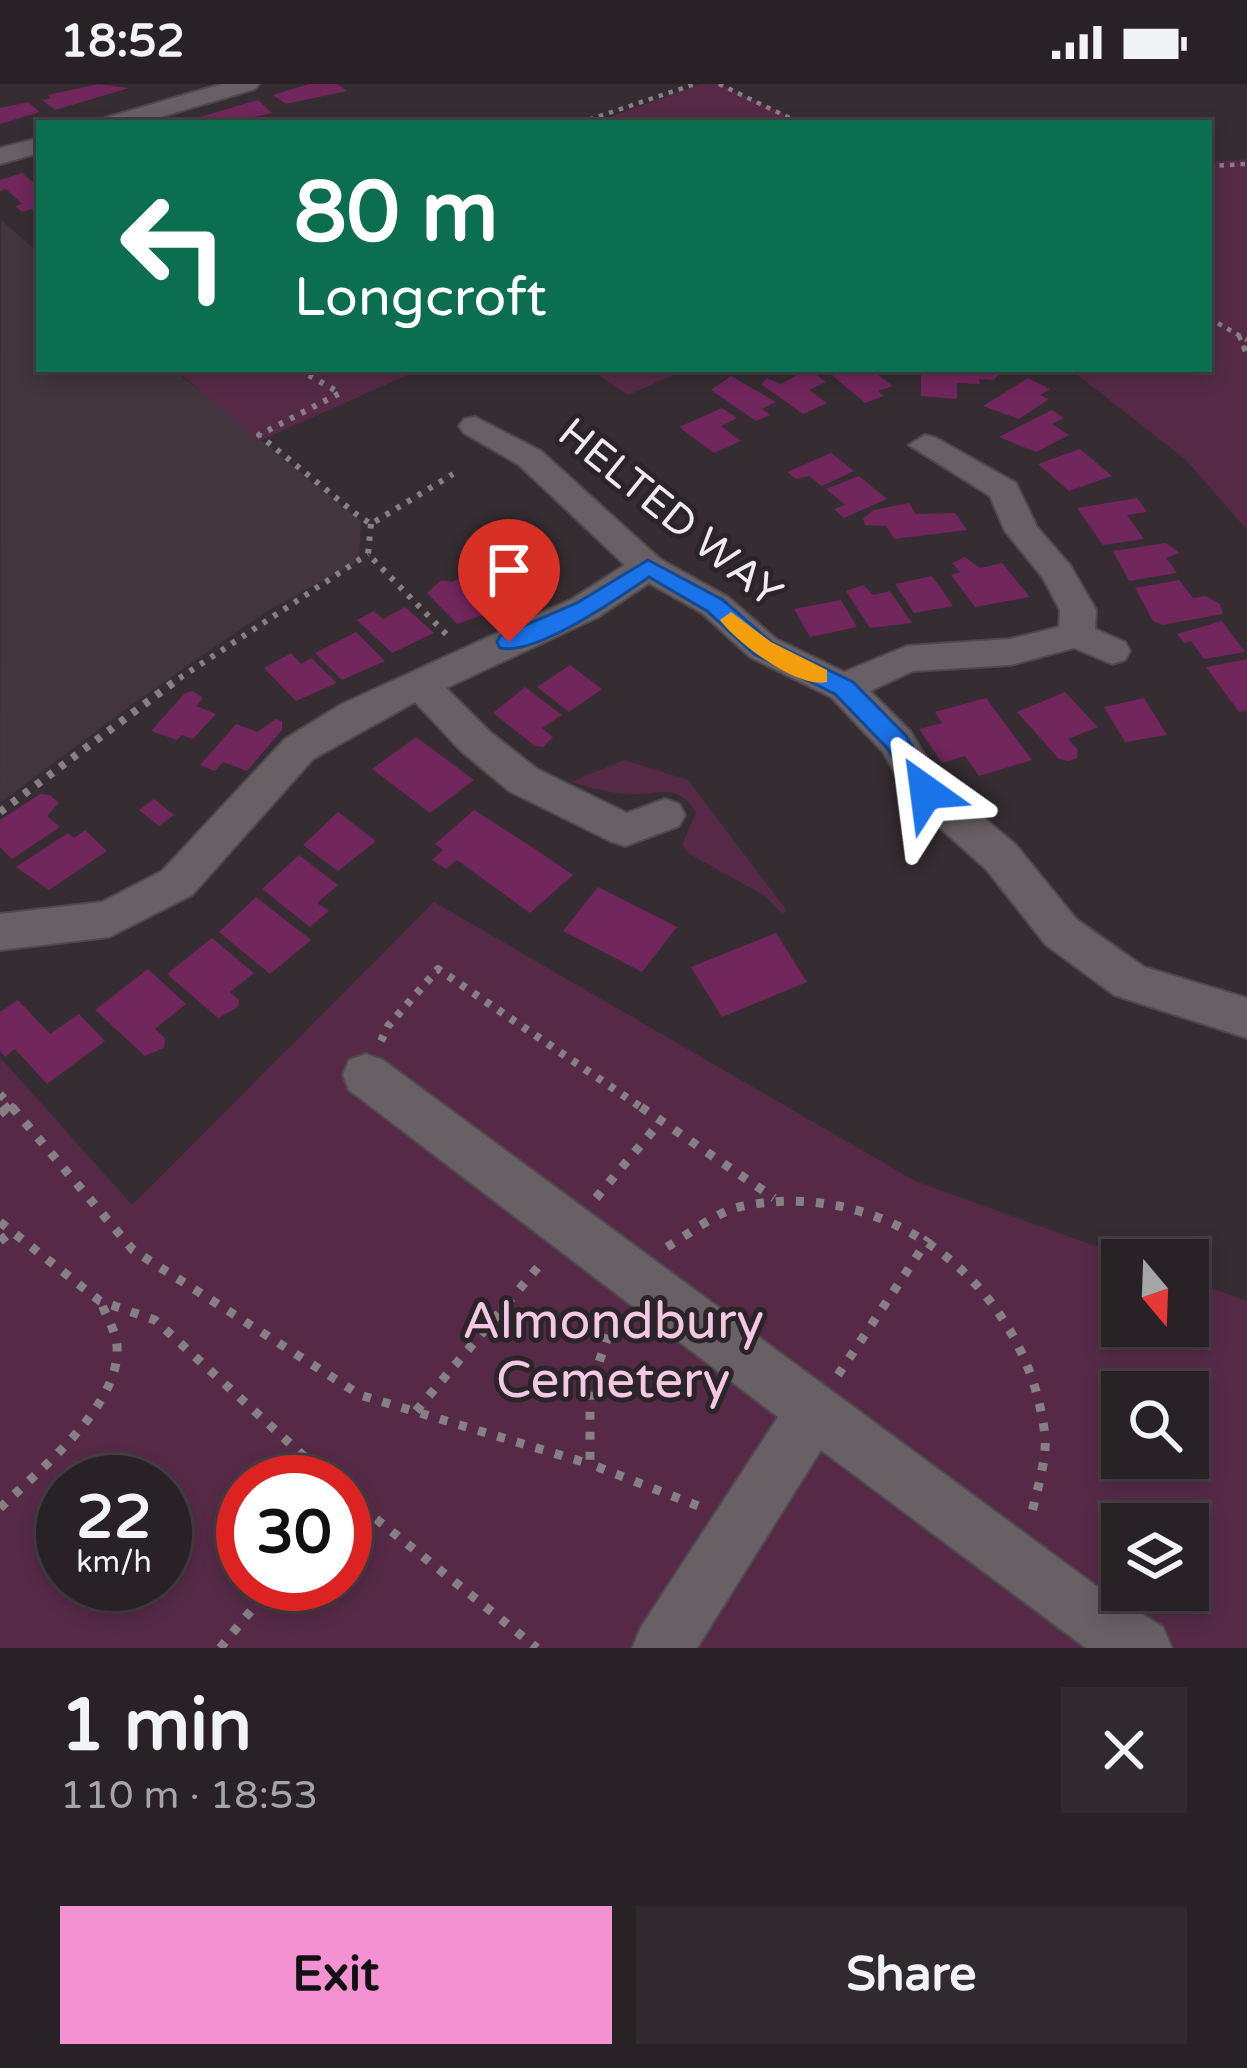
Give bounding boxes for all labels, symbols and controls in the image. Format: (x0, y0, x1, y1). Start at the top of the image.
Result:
text: 18:52 (60, 15, 185, 69)
text: 80 m (294, 163, 498, 264)
icon: left (96, 168, 252, 324)
text: Longcroft (294, 265, 547, 330)
street label: HELTED WAY (548, 408, 792, 619)
pin (458, 519, 560, 642)
icon: arrive (476, 537, 542, 603)
position arrow (863, 729, 989, 855)
north arrow (1101, 1239, 1209, 1347)
map controls (1101, 1239, 1209, 1611)
park label: Almondbury Cemetery (462, 1291, 764, 1412)
button: search (1101, 1371, 1209, 1479)
speed limit sign: 30 (216, 1455, 372, 1611)
text: 22 (76, 1482, 152, 1554)
button: layers (1101, 1503, 1209, 1611)
text: km/h (76, 1544, 152, 1581)
text: 1 min (60, 1683, 252, 1770)
button: close (1061, 1687, 1187, 1813)
text: 110 m · 18:53 (60, 1772, 318, 1819)
button: Exit (60, 1906, 612, 2044)
button: Share (636, 1906, 1187, 2044)

